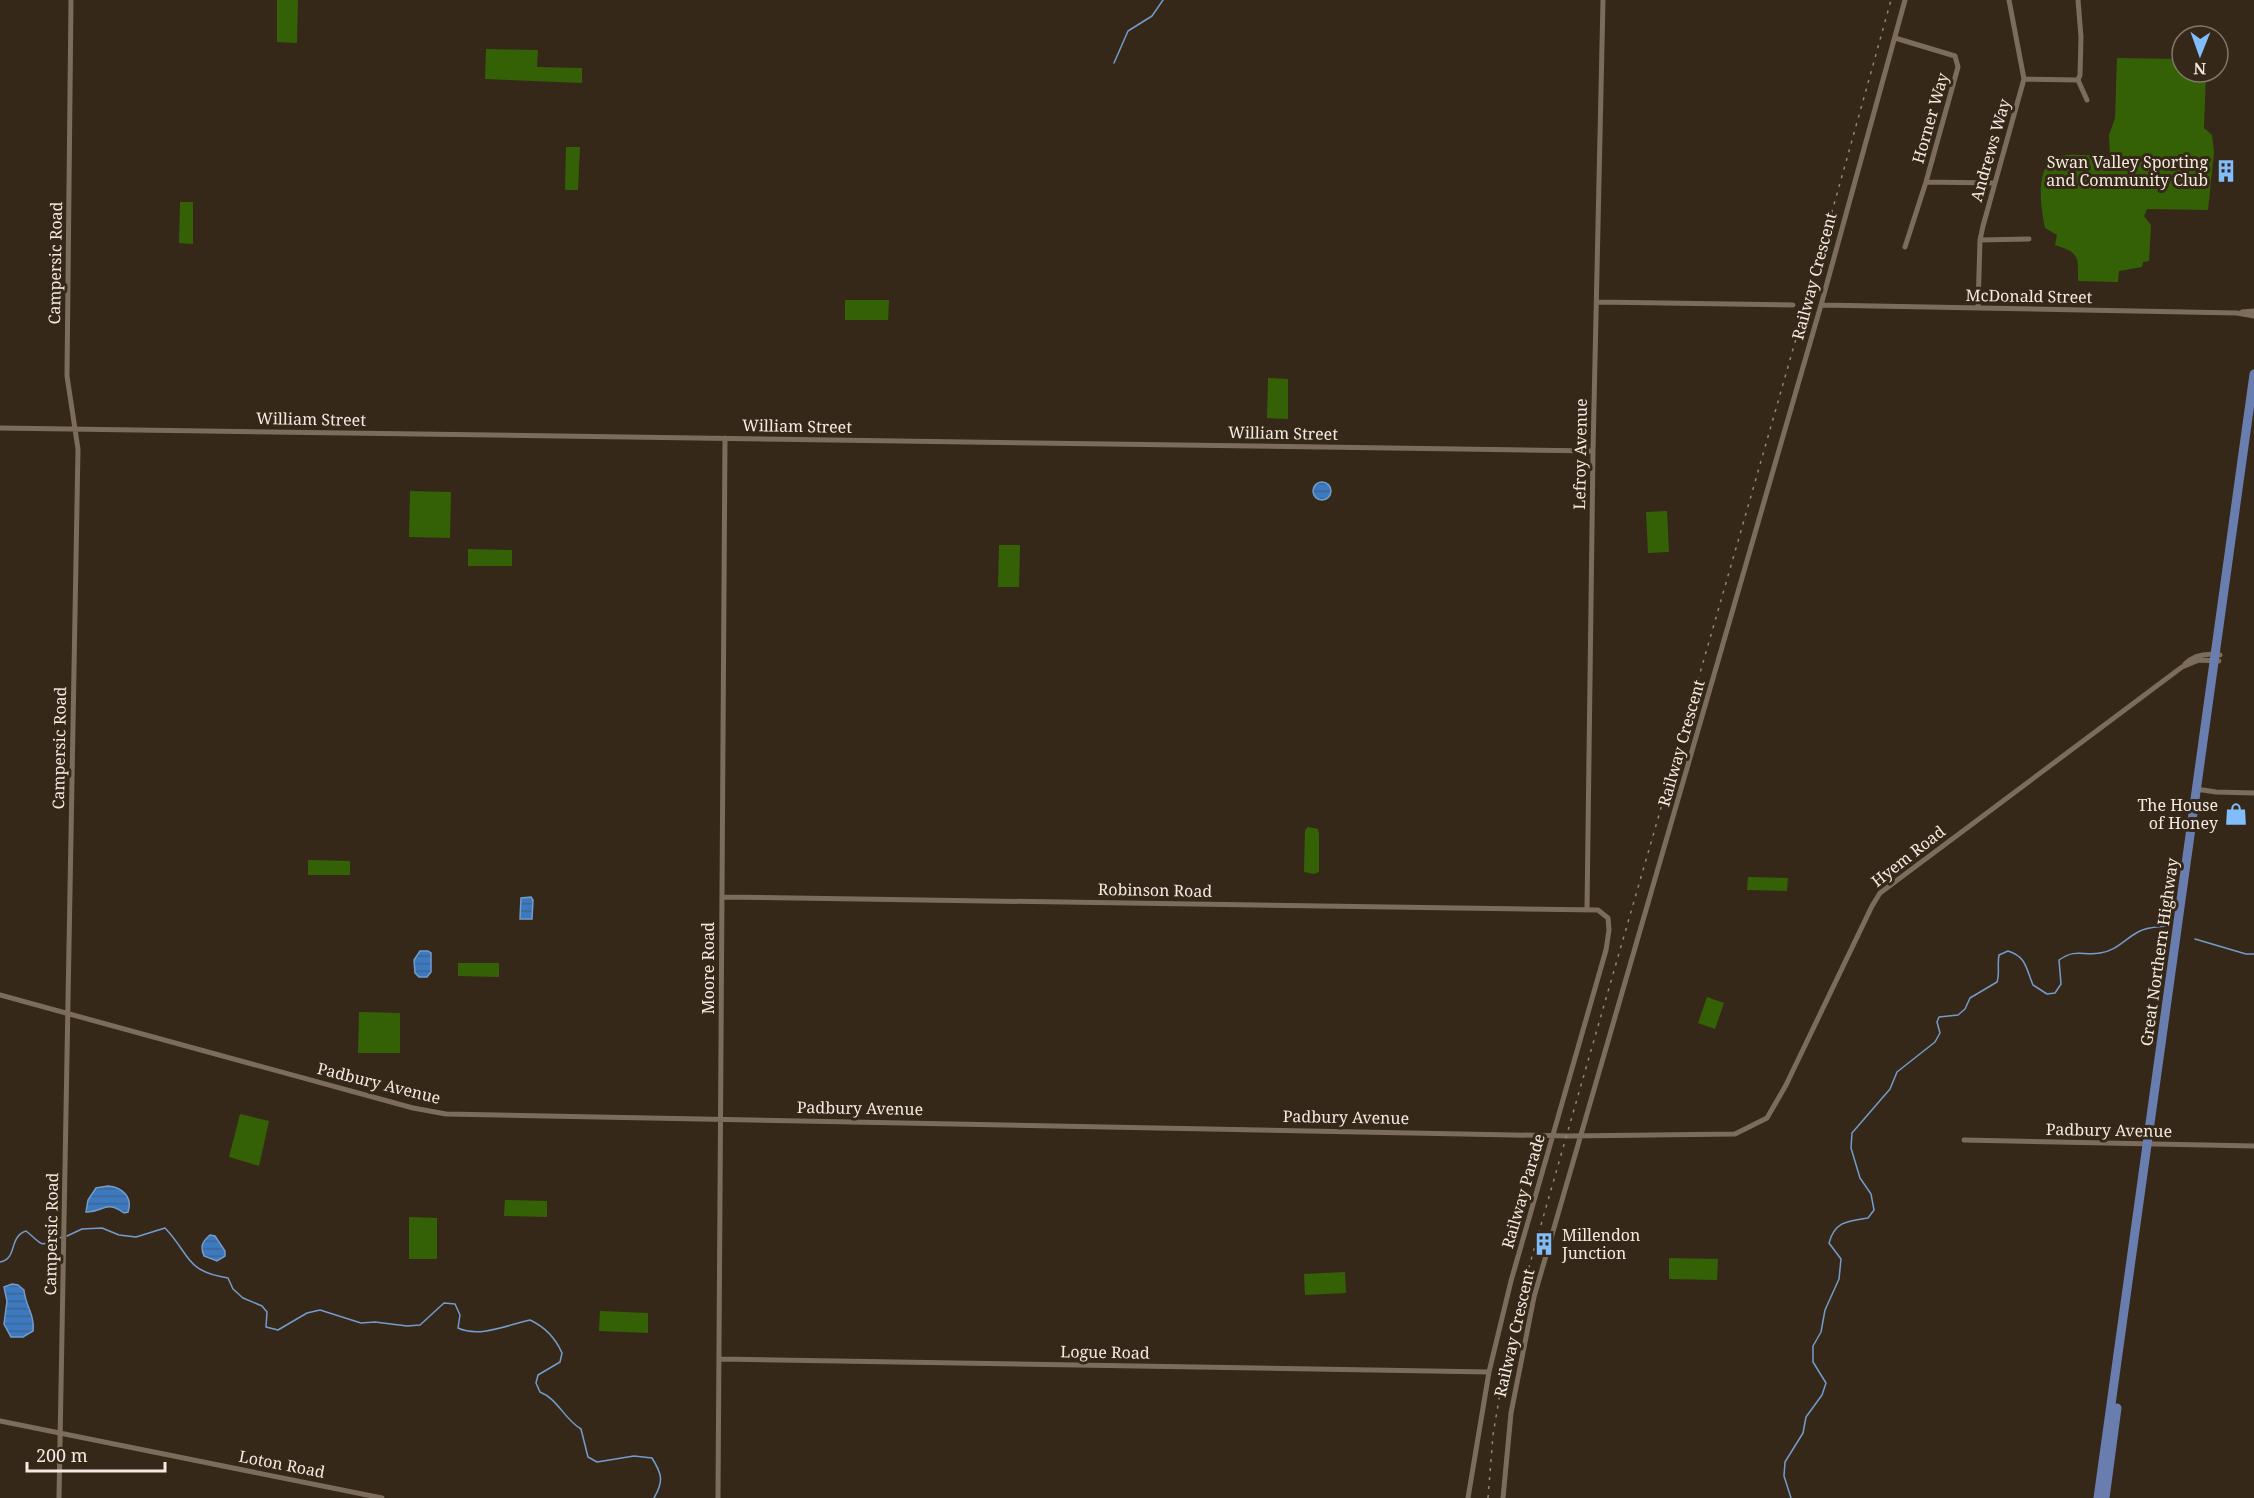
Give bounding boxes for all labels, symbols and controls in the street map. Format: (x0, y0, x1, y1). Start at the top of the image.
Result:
north arrow (2170, 24, 2230, 84)
text: N (2193, 58, 2206, 80)
street label: Horner Way (1907, 69, 1954, 166)
street label: Andrews Way (1965, 95, 2015, 204)
place label: Swan Valley Sporting and Community Club (2046, 151, 2208, 191)
building icon: Swan Valley Sporting and Community Club (2213, 158, 2239, 184)
street label: Campersic Road (43, 201, 67, 325)
street label: Railway Crescent (1786, 210, 1842, 342)
street label: McDonald Street (1965, 284, 2093, 308)
street label: Lefroy Avenue (1568, 398, 1592, 510)
street label: William Street (256, 407, 366, 431)
street label: William Street (742, 414, 852, 438)
street label: William Street (1228, 421, 1338, 445)
street label: Railway Crescent (1652, 677, 1710, 809)
street label: Campersic Road (47, 686, 71, 810)
place label: The House of Honey (2137, 794, 2219, 834)
shop icon: The House of Honey (2223, 801, 2249, 827)
street label: Hyem Road (1866, 820, 1950, 892)
street label: Great Northern Highway (2135, 856, 2183, 1047)
street label: Robinson Road (1098, 878, 1213, 902)
street label: Moore Road (697, 922, 719, 1014)
street label: Padbury Avenue (315, 1057, 443, 1109)
street label: Padbury Avenue (797, 1096, 923, 1120)
street label: Padbury Avenue (1283, 1105, 1409, 1129)
street label: Padbury Avenue (2046, 1118, 2172, 1142)
street label: Railway Parade (1496, 1131, 1550, 1251)
street label: Campersic Road (39, 1172, 63, 1296)
place label: Millendon Junction (1561, 1224, 1640, 1264)
building icon: Millendon Junction (1531, 1231, 1557, 1257)
street label: Railway Crescent (1489, 1266, 1540, 1399)
street label: Logue Road (1060, 1340, 1150, 1364)
scale bar (27, 1435, 165, 1473)
text: 200 m (36, 1443, 88, 1467)
street label: Loton Road (237, 1445, 327, 1483)

